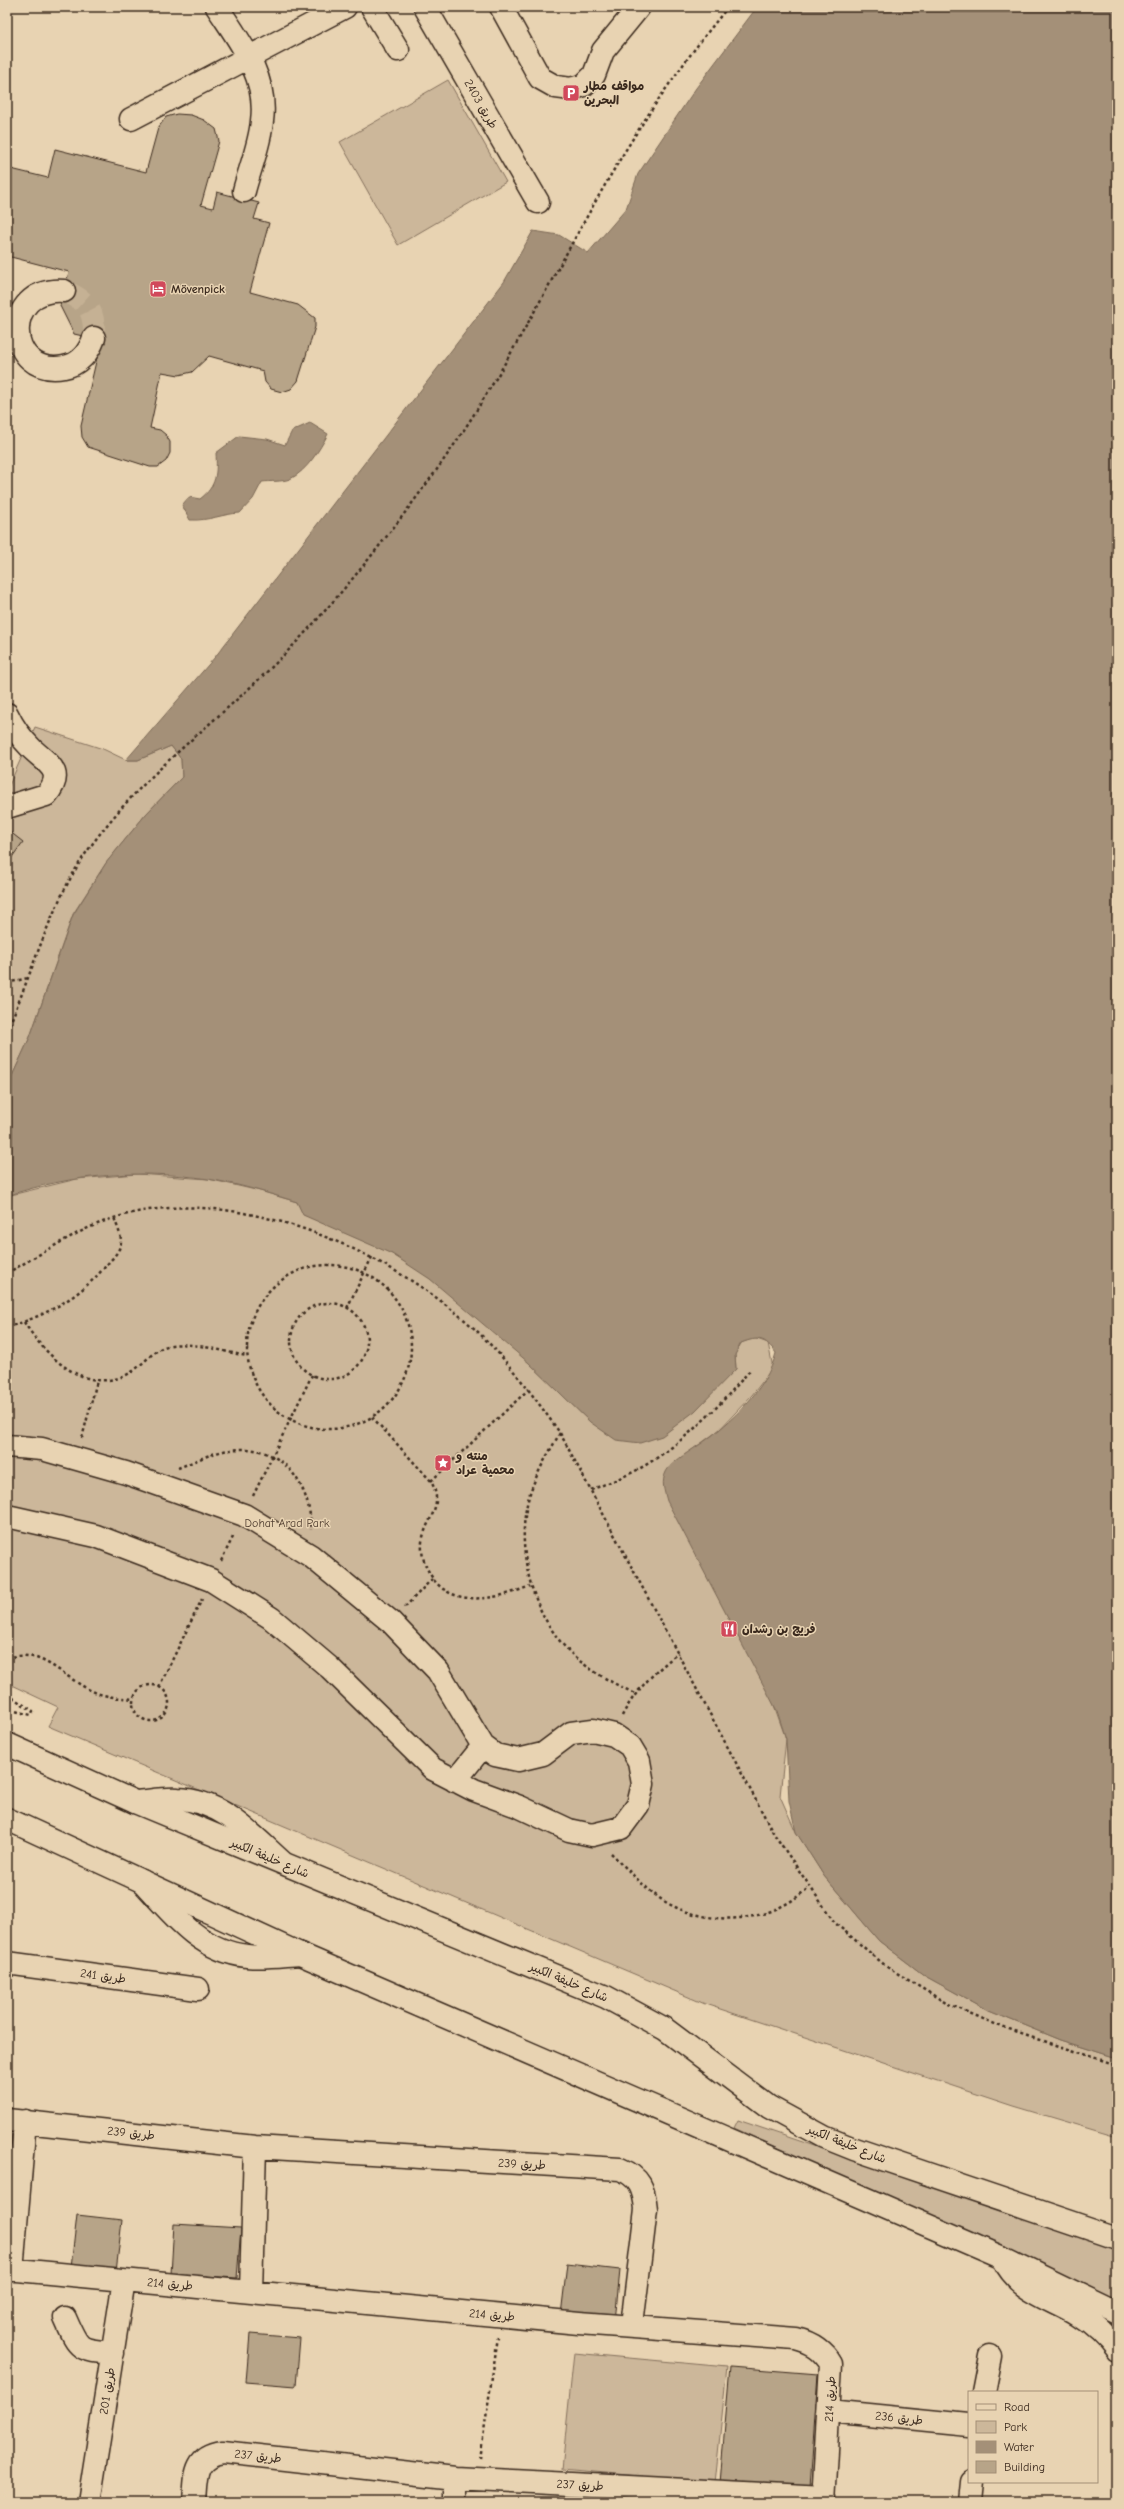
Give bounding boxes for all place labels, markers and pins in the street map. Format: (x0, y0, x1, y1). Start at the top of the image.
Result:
place label: مواقف مطار البحرين (583, 79, 644, 107)
parking icon: مواقف مطار البحرين (561, 83, 581, 103)
hotel icon: Mövenpick (148, 279, 168, 299)
place label: Mövenpick (171, 282, 225, 296)
place label: منته و محمية عراد (455, 1449, 515, 1477)
place icon: منته و محمية عراد (433, 1453, 453, 1473)
restaurant icon: فريج بن رشدان (719, 1619, 739, 1639)
place label: فريج بن رشدان (742, 1622, 815, 1637)

